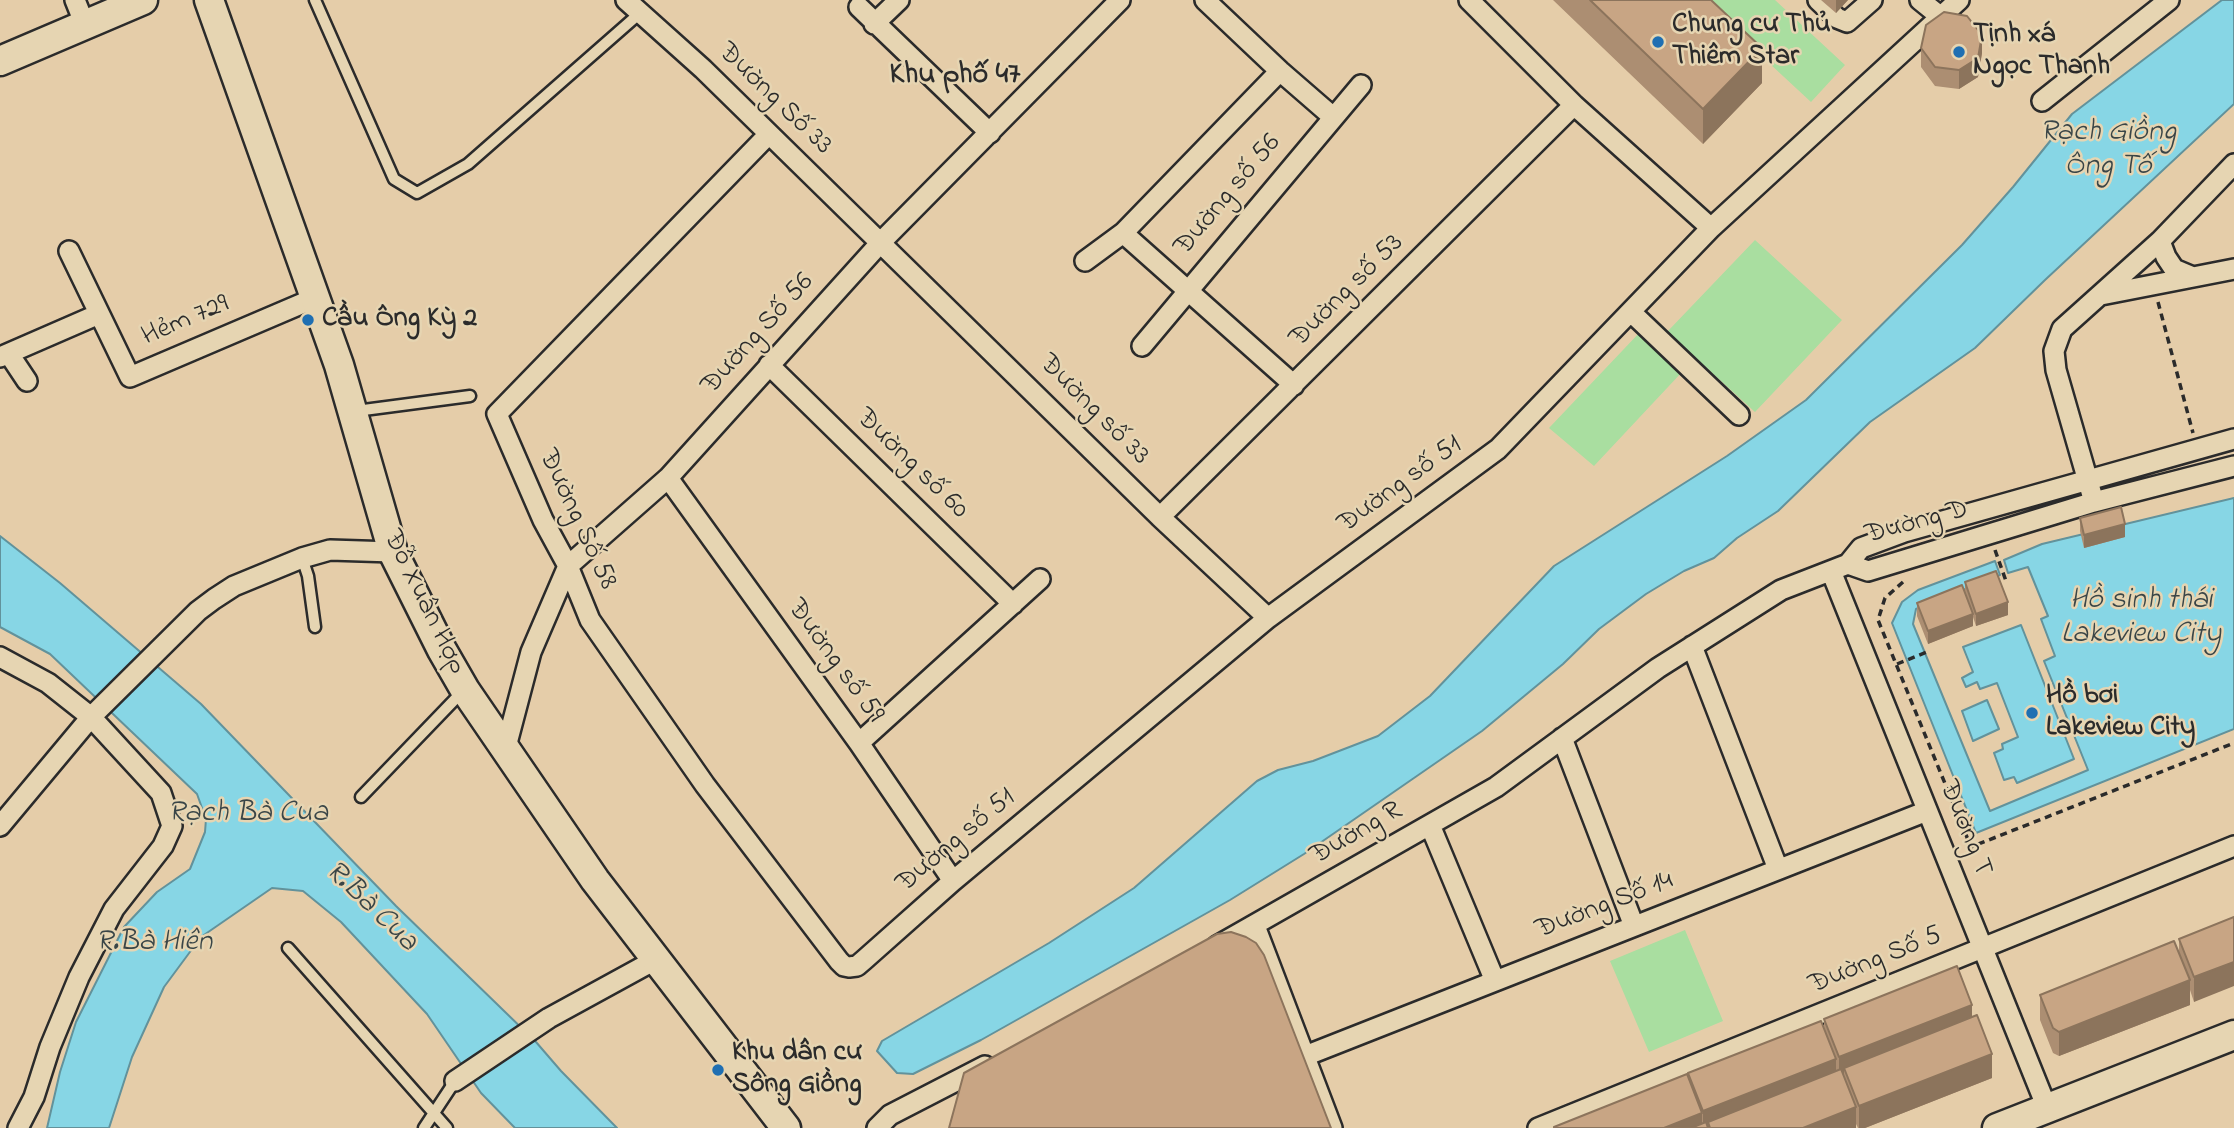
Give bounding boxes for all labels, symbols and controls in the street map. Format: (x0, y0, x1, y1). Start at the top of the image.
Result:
place label: Chung cư Thủ Thiêm Star (1672, 9, 1831, 75)
place label: Tịnh xá Ngọc Thanh (1973, 19, 2110, 85)
marker: Chung cư Thủ Thiêm Star (1650, 34, 1666, 50)
street label: Đường Số 33 (709, 37, 839, 163)
marker: Tịnh xá Ngọc Thanh (1951, 44, 1967, 60)
district label: Khu phố 47 (890, 59, 1020, 95)
water label: Rạch Giồng Ông Tố (2040, 116, 2176, 186)
street label: Đường số 56 (1168, 128, 1290, 264)
street label: Đường số 53 (1284, 228, 1412, 356)
street label: Đường Số 56 (696, 267, 822, 403)
street label: Hẻm 729 (137, 289, 235, 355)
place label: Cầu Ông Kỳ 2 (322, 303, 477, 337)
marker: Cầu Ông Kỳ 2 (300, 312, 316, 328)
street label: Đường số 33 (1030, 348, 1156, 474)
street label: Đường số 60 (847, 403, 975, 527)
street label: Đường số 51 (1332, 430, 1470, 542)
street label: Đường Số 58 (529, 445, 623, 595)
street label: Đường D (1862, 494, 1972, 554)
street label: Đỗ Xuân Hợp (374, 525, 472, 681)
water label: Hồ sinh thái Lakeview City (2061, 584, 2221, 654)
street label: Đường số 59 (778, 594, 890, 730)
place label: Hồ bơi Lakeview City (2046, 680, 2195, 746)
marker: Hồ bơi Lakeview City (2024, 705, 2040, 721)
street label: Đường T (1930, 776, 1998, 882)
street label: Đường số 51 (891, 782, 1023, 902)
street label: Đường R (1305, 795, 1409, 875)
water label: Rạch Bà Cua (168, 797, 328, 833)
water label: R.Bà Cua (316, 855, 424, 961)
street label: Đường Số 14 (1532, 865, 1678, 949)
street label: Đường Số 5 (1805, 920, 1947, 1004)
water label: R.Bà Hiên (96, 926, 212, 962)
place label: Khu dân cư Sông Giồng (732, 1037, 862, 1103)
marker: Khu dân cư Sông Giồng (710, 1062, 726, 1078)

